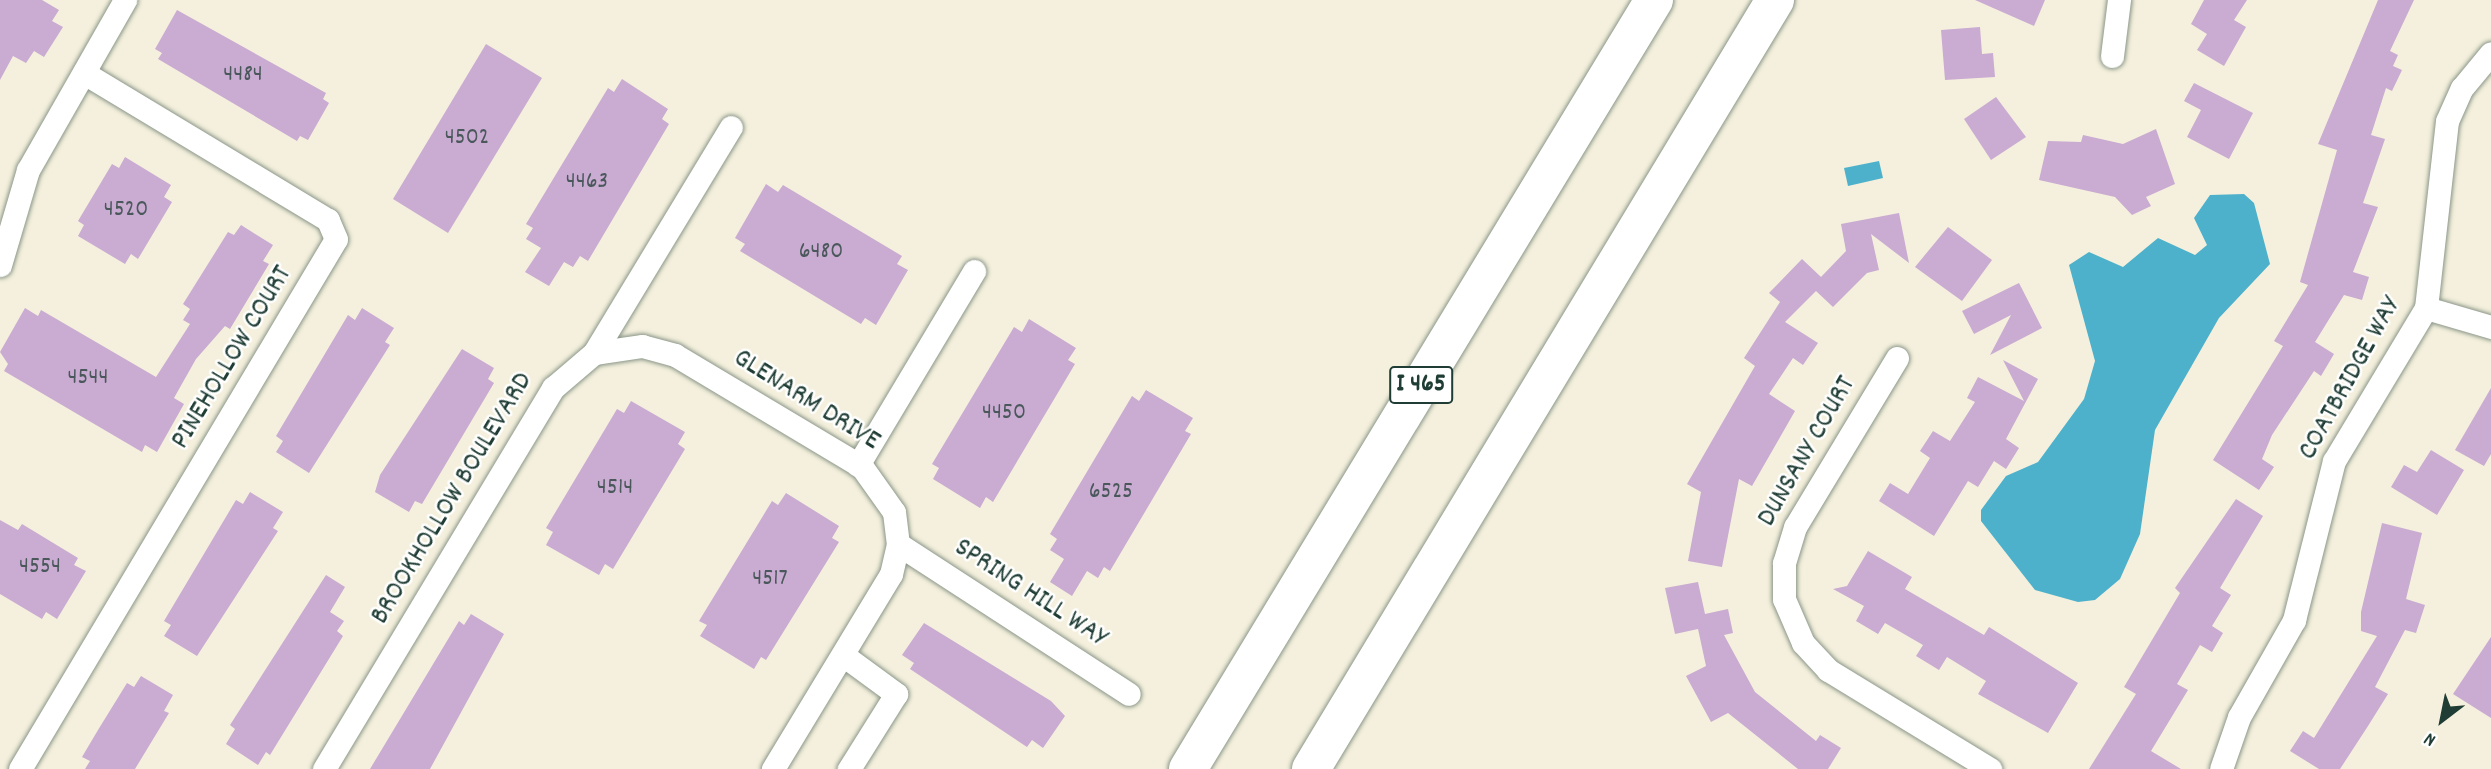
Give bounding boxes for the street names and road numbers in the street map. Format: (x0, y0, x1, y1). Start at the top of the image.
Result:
street label: PINEHOLLOW COURT (165, 260, 301, 456)
street label: COATBRIDGE WAY (2292, 292, 2410, 466)
street label: GLENARM DRIVE (726, 343, 886, 459)
road number: I 465 (1388, 362, 1454, 408)
street label: BROOKHOLLOW BOULEVARD (365, 367, 541, 631)
street label: DUNSANY COURT (1751, 371, 1865, 533)
street label: SPRING HILL WAY (947, 532, 1113, 656)

